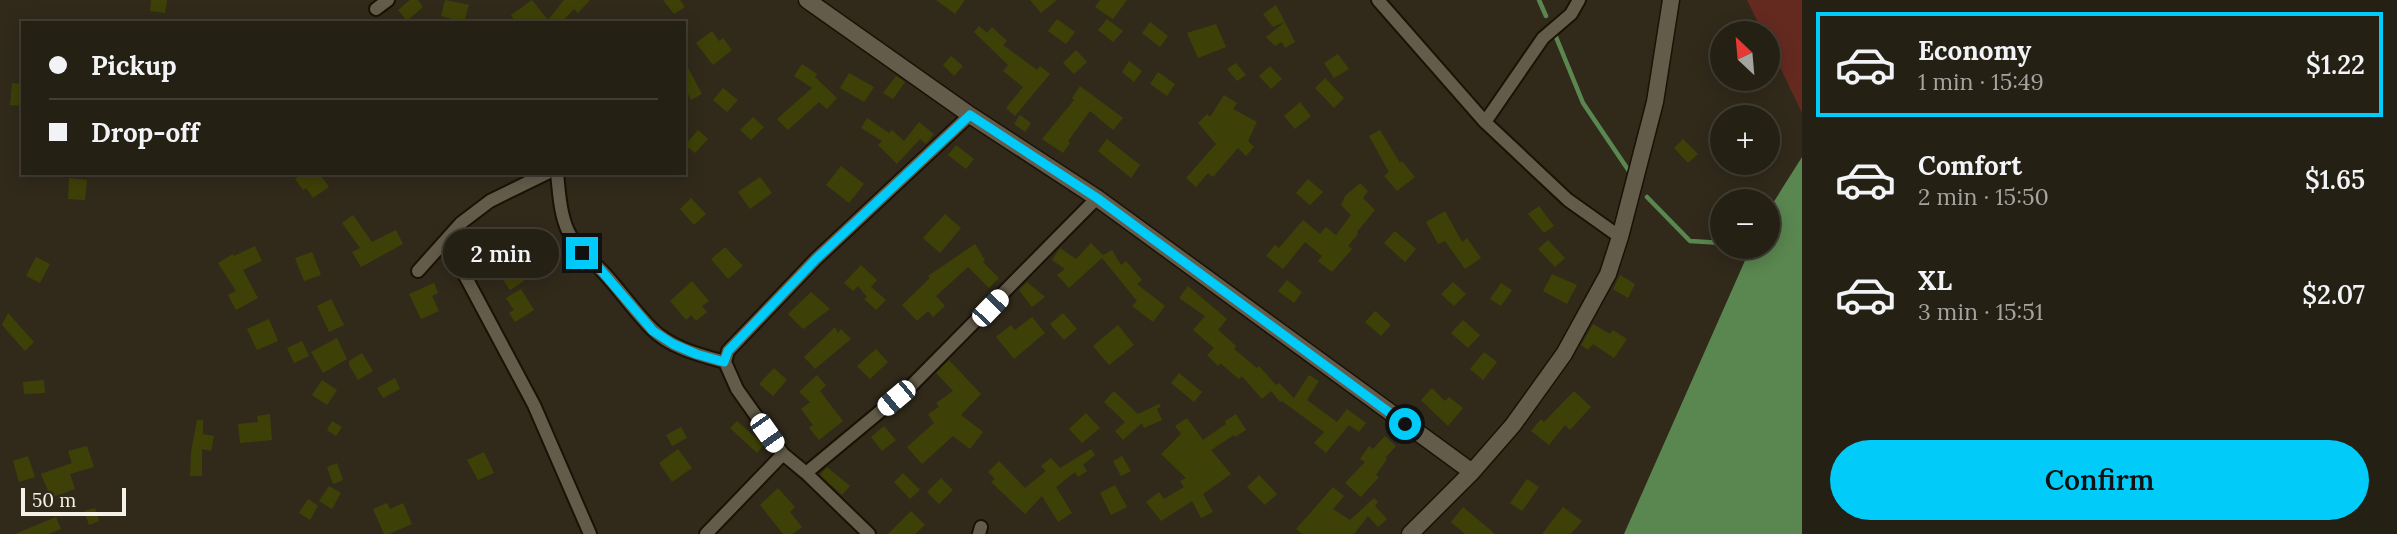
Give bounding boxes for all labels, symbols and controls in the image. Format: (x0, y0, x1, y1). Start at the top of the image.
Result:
north arrow (1710, 21, 1780, 91)
map controls (1710, 21, 1780, 259)
icon: car (1834, 33, 1897, 96)
text: Economy (1918, 34, 2031, 67)
text: $1.22 (2306, 48, 2365, 81)
text: Pickup (91, 49, 177, 82)
text: 1 min · 15:49 (1918, 67, 2044, 96)
button: + (1710, 105, 1780, 175)
text: Drop-off (91, 116, 199, 149)
icon: car (1834, 148, 1897, 211)
text: Comfort (1918, 149, 2022, 182)
text: $1.65 (2305, 163, 2365, 196)
text: 2 min · 15:50 (1918, 182, 2049, 211)
button: − (1710, 189, 1780, 259)
callout: 2 min (442, 229, 558, 278)
route end (566, 237, 598, 269)
text: 2 min (471, 239, 531, 268)
icon: car (1834, 263, 1897, 326)
text: XL (1918, 264, 1952, 297)
text: $2.07 (2302, 278, 2365, 311)
car (968, 286, 1013, 330)
text: 3 min · 15:51 (1918, 297, 2043, 326)
car (874, 376, 919, 420)
route start (1389, 408, 1421, 440)
car (747, 410, 788, 456)
button: Confirm (1830, 440, 2369, 520)
scale bar (21, 485, 126, 517)
text: 50 m (32, 488, 76, 512)

